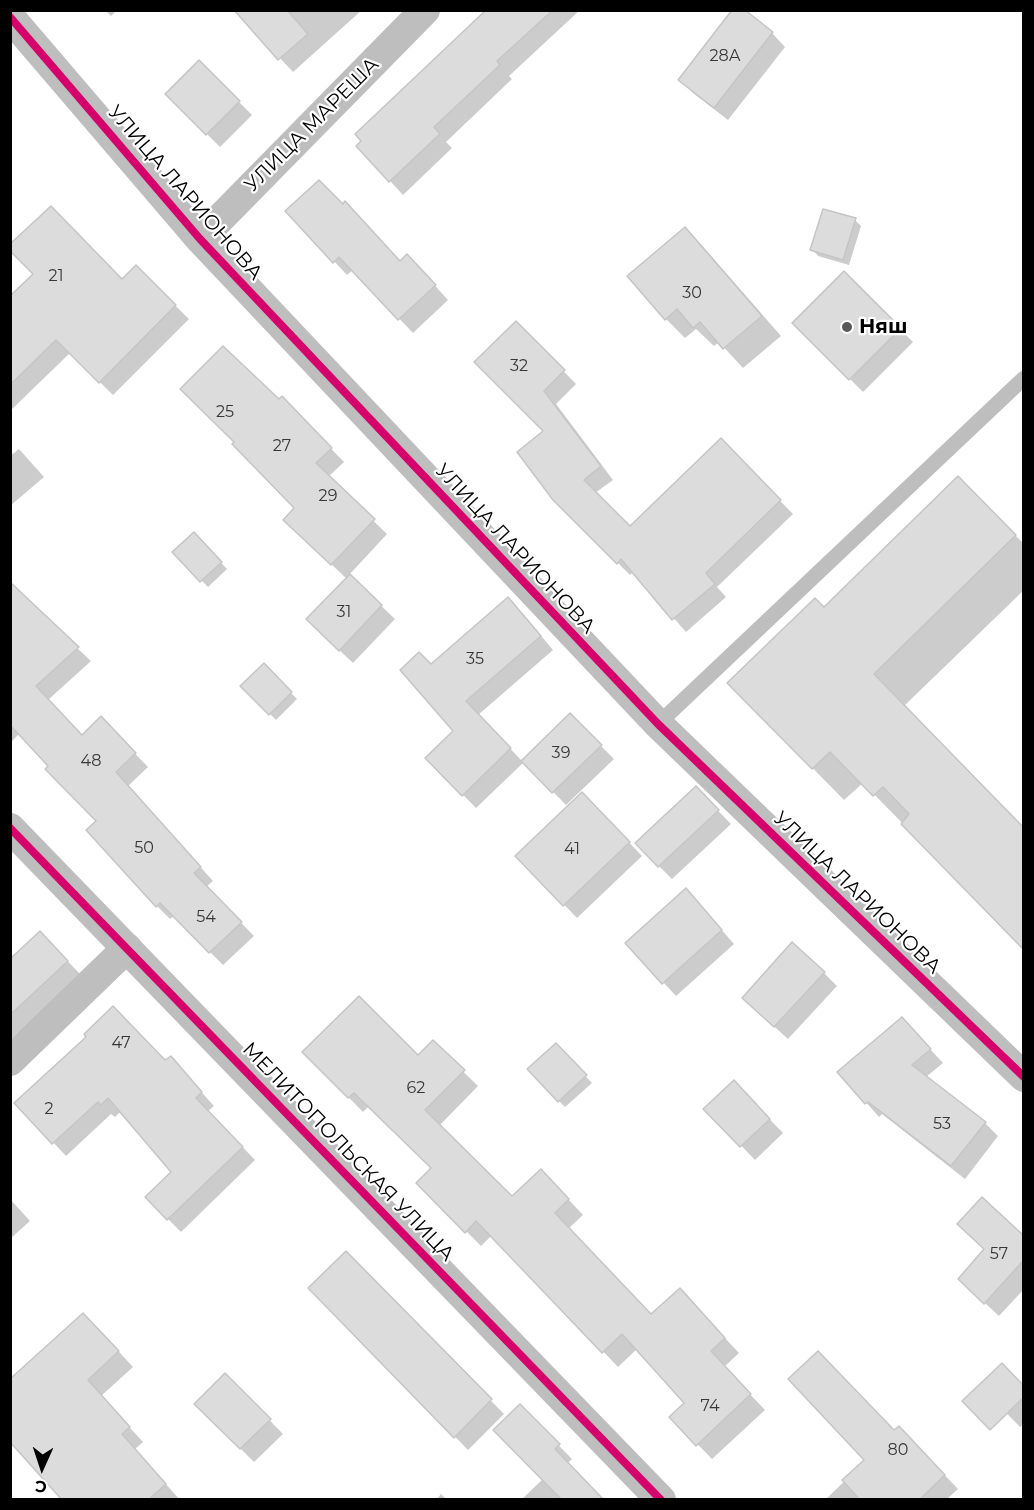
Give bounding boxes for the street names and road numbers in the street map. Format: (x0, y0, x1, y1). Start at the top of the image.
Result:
street label: УЛИЦА МАРЕША (240, 53, 384, 197)
street label: УЛИЦА ЛАРИОНОВА (103, 101, 267, 285)
street label: УЛИЦА ЛАРИОНОВА (430, 459, 600, 639)
street label: УЛИЦА ЛАРИОНОВА (768, 807, 946, 979)
street label: МЕЛИТОПОЛЬСКАЯ УЛИЦА (237, 1038, 459, 1266)

